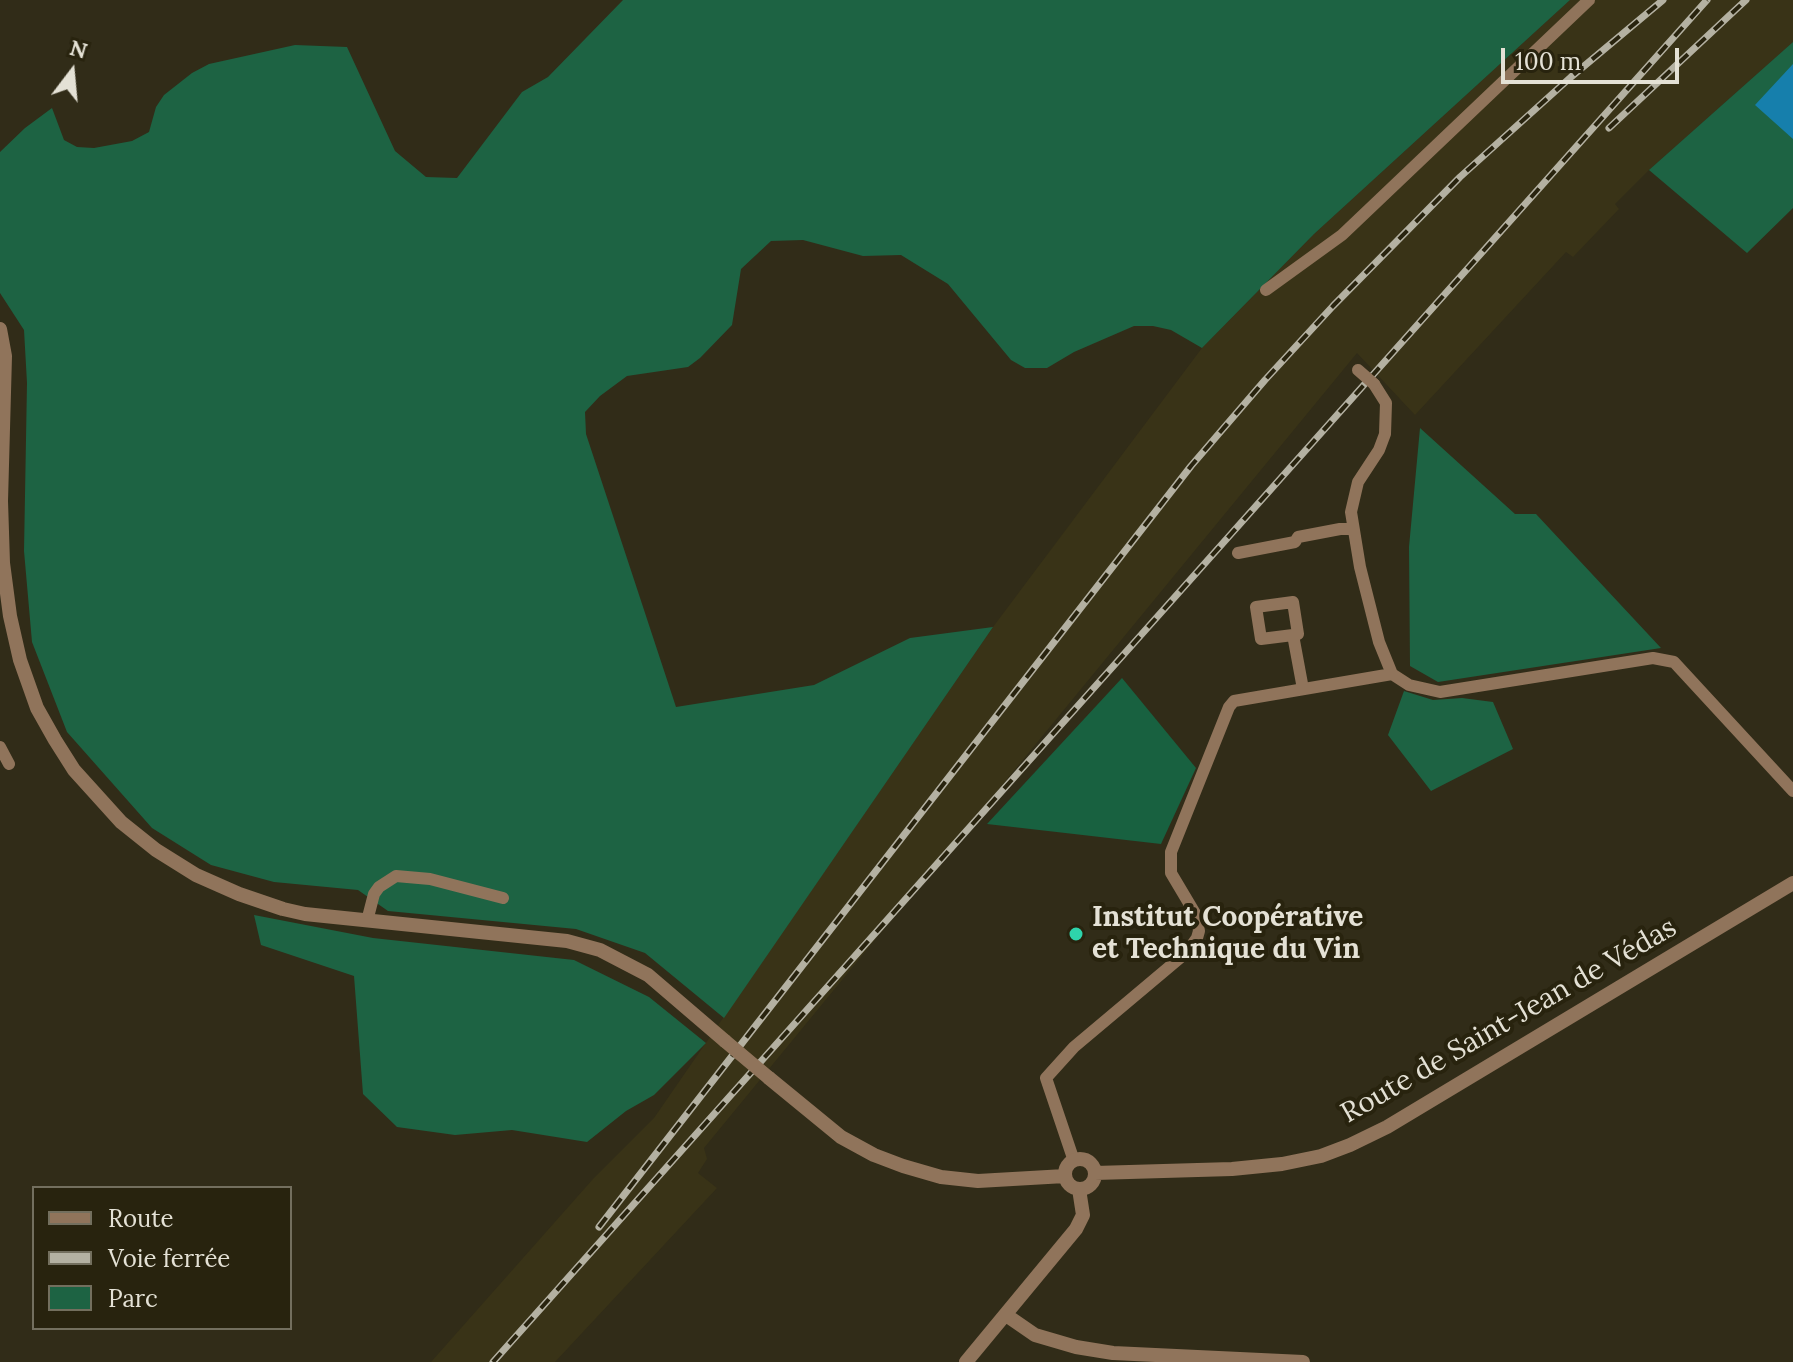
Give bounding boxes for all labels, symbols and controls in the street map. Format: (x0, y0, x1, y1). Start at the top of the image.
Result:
north arrow (32, 32, 112, 112)
scale bar (1505, 32, 1683, 82)
text: N (67, 33, 91, 65)
text: 100 m (1515, 46, 1581, 77)
place label: Institut Coopérative et Technique du Vin (1092, 901, 1363, 967)
street label: Route de Saint-Jean de Védas (1335, 911, 1683, 1131)
marker: Institut Coopérative et Technique du Vin (1067, 925, 1085, 943)
legend (32, 1186, 292, 1330)
text: Route (108, 1203, 174, 1234)
text: Voie ferrée (108, 1243, 230, 1274)
text: Parc (108, 1283, 158, 1314)

